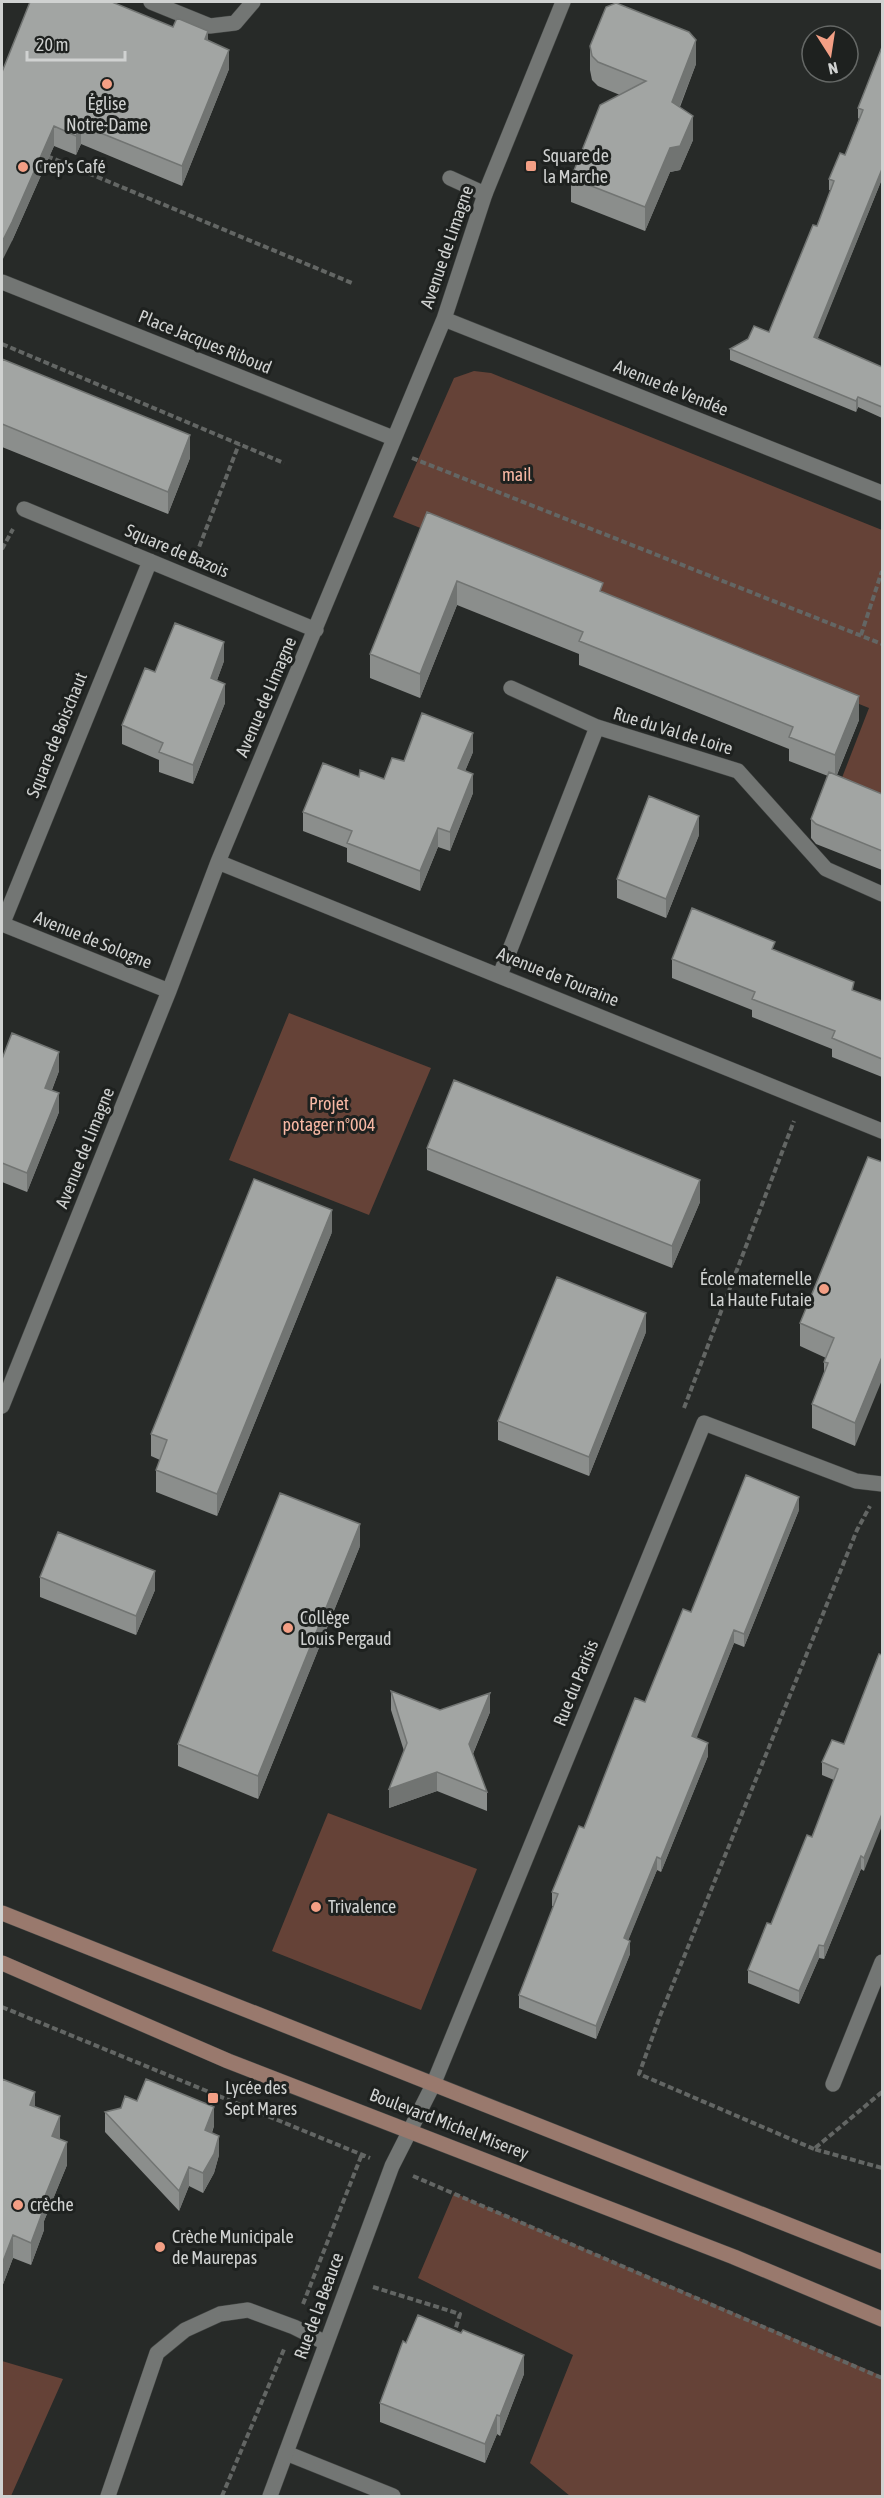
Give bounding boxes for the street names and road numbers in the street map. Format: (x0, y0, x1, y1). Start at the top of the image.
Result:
street label: Avenue de Limagne (416, 183, 477, 311)
street label: Place Jacques Riboud (136, 305, 275, 378)
street label: Avenue de Vendée (611, 355, 731, 420)
street label: Square de Bazois (122, 519, 232, 582)
street label: Avenue de Limagne (231, 634, 300, 760)
street label: Square de Boischaut (22, 669, 91, 801)
street label: Rue du Val de Loire (611, 702, 736, 759)
street label: Avenue de Sologne (31, 906, 155, 973)
street label: Avenue de Touraine (494, 942, 622, 1011)
street label: Avenue de Limagne (51, 1084, 118, 1211)
street label: Rue du Parisis (549, 1637, 602, 1729)
street label: Boulevard Michel Miserey (367, 2084, 532, 2164)
street label: Rue de la Beauce (290, 2250, 348, 2362)

